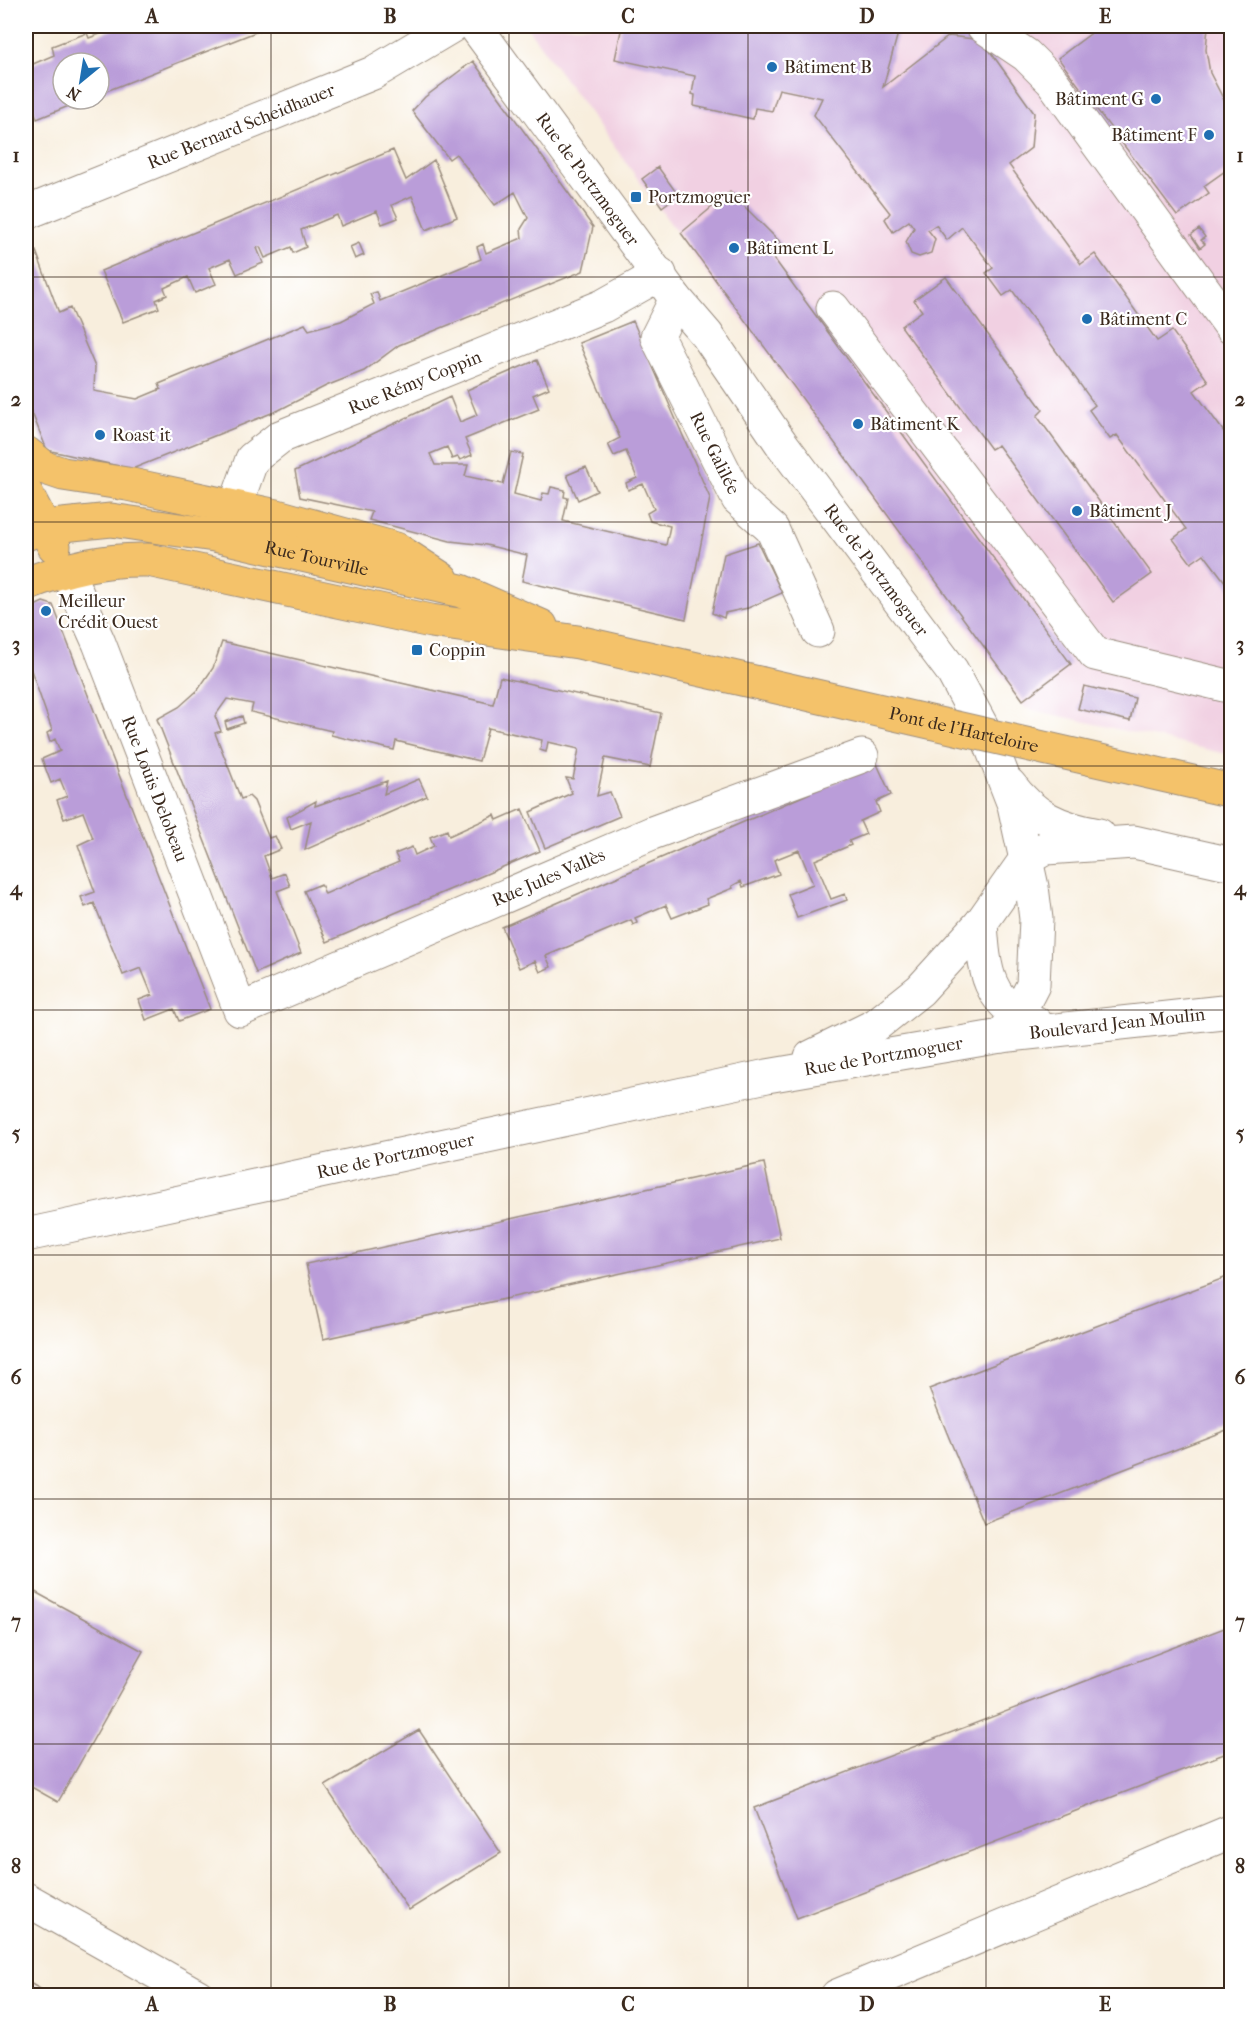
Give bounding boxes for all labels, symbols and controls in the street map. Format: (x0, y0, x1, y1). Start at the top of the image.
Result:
text: A (144, 5, 160, 28)
text: B (383, 5, 397, 28)
text: C (621, 5, 635, 28)
text: D (859, 5, 875, 28)
text: E (1099, 5, 1111, 28)
north arrow (51, 51, 111, 111)
place label: Bâtiment B (784, 57, 872, 78)
marker: Bâtiment B (765, 60, 779, 74)
street label: Rue Bernard Scheidhauer (145, 79, 338, 174)
text: N (63, 82, 84, 105)
place label: Bâtiment G (1055, 89, 1144, 110)
marker: Bâtiment G (1149, 92, 1163, 106)
street label: Rue de Portzmoguer (531, 108, 644, 250)
place label: Bâtiment F (1111, 125, 1197, 146)
marker: Bâtiment F (1202, 128, 1216, 142)
text: 1 (12, 144, 20, 167)
text: 1 (1236, 144, 1244, 167)
place label: Portzmoguer (648, 187, 751, 208)
marker: Portzmoguer (629, 190, 643, 204)
place label: Bâtiment L (746, 238, 833, 259)
marker: Bâtiment L (727, 241, 741, 255)
place label: Bâtiment C (1099, 309, 1187, 330)
marker: Bâtiment C (1080, 312, 1094, 326)
street label: Rue Rémy Coppin (345, 346, 485, 419)
text: 2 (11, 388, 21, 411)
text: 2 (1235, 388, 1245, 411)
street label: Rue Galilée (685, 408, 744, 498)
place label: Bâtiment K (870, 414, 960, 435)
marker: Bâtiment K (851, 417, 865, 431)
place label: Roast it (112, 425, 171, 446)
marker: Roast it (93, 428, 107, 442)
street label: Rue de Portzmoguer (819, 500, 933, 641)
place label: Bâtiment J (1089, 501, 1172, 522)
marker: Bâtiment J (1070, 504, 1084, 518)
street label: Rue Tourville (262, 537, 371, 581)
place label: Meilleur Crédit Ouest (58, 591, 159, 633)
marker: Meilleur Crédit Ouest (39, 604, 53, 618)
text: 3 (12, 633, 20, 656)
text: 3 (1236, 633, 1244, 656)
place label: Coppin (429, 640, 486, 661)
marker: Coppin (410, 643, 424, 657)
street label: Pont de l'Harteloire (887, 703, 1041, 757)
street label: Rue Louis Delobeau (117, 713, 192, 865)
street label: Rue Jules Vallès (489, 844, 609, 911)
text: 4 (9, 877, 23, 901)
text: 4 (1233, 877, 1247, 901)
street label: Boulevard Jean Moulin (1028, 1004, 1207, 1044)
street label: Rue de Portzmoguer (803, 1033, 965, 1080)
text: 5 (12, 1122, 21, 1145)
text: 5 (1236, 1122, 1245, 1145)
street label: Rue de Portzmoguer (315, 1129, 477, 1183)
text: 6 (11, 1366, 23, 1389)
text: 6 (1235, 1366, 1247, 1389)
text: 7 (10, 1610, 21, 1633)
text: 7 (1234, 1610, 1245, 1633)
text: 8 (11, 1855, 21, 1878)
text: 8 (1235, 1855, 1245, 1878)
text: A (144, 1993, 160, 2016)
text: B (383, 1993, 397, 2016)
text: C (621, 1993, 635, 2016)
text: D (859, 1993, 875, 2016)
text: E (1099, 1993, 1111, 2016)

